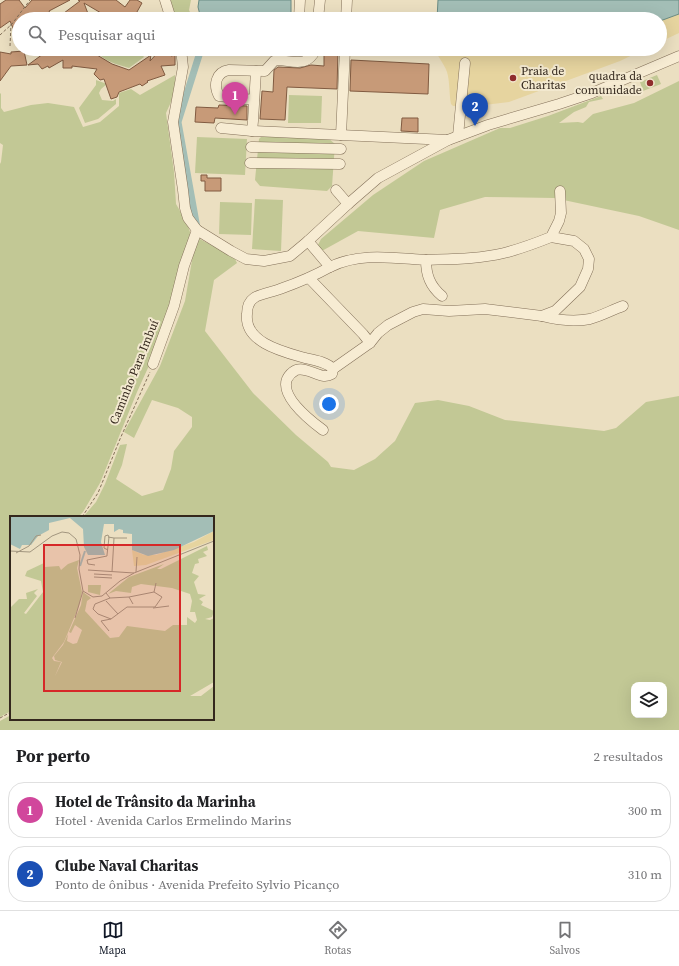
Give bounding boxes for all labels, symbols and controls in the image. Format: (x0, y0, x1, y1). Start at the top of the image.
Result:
search box (12, 12, 667, 56)
icon: search (26, 23, 48, 45)
text: Pesquisar aqui (58, 24, 155, 45)
place label: Praia de Charitas (521, 63, 566, 93)
place label: quadra da comunidade (575, 68, 643, 98)
marker: Praia de Charitas (508, 73, 518, 83)
marker: quadra da comunidade (645, 78, 655, 88)
pin: 1 (222, 82, 248, 115)
pin: 2 (462, 93, 488, 126)
street label: Caminho Para Imbuí (106, 317, 162, 427)
your location (319, 394, 339, 414)
inset map (10, 516, 214, 720)
map controls (631, 682, 667, 718)
button: layers (631, 682, 667, 718)
text: Por perto (16, 744, 90, 768)
text: 2 resultados (593, 748, 663, 765)
text: Hotel de Trânsito da Marinha (55, 791, 256, 812)
text: 1 (26, 802, 34, 819)
text: 300 m (628, 802, 662, 819)
text: Hotel · Avenida Carlos Ermelindo Marins (55, 812, 291, 829)
text: Clube Naval Charitas (55, 855, 198, 876)
text: 2 (26, 866, 34, 883)
text: 310 m (628, 866, 662, 883)
text: Ponto de ônibus · Avenida Prefeito Sylvio Picanço (55, 876, 339, 893)
tab: Mapa (99, 919, 126, 958)
tab: Rotas (324, 919, 351, 958)
tab: Salvos (549, 919, 580, 958)

